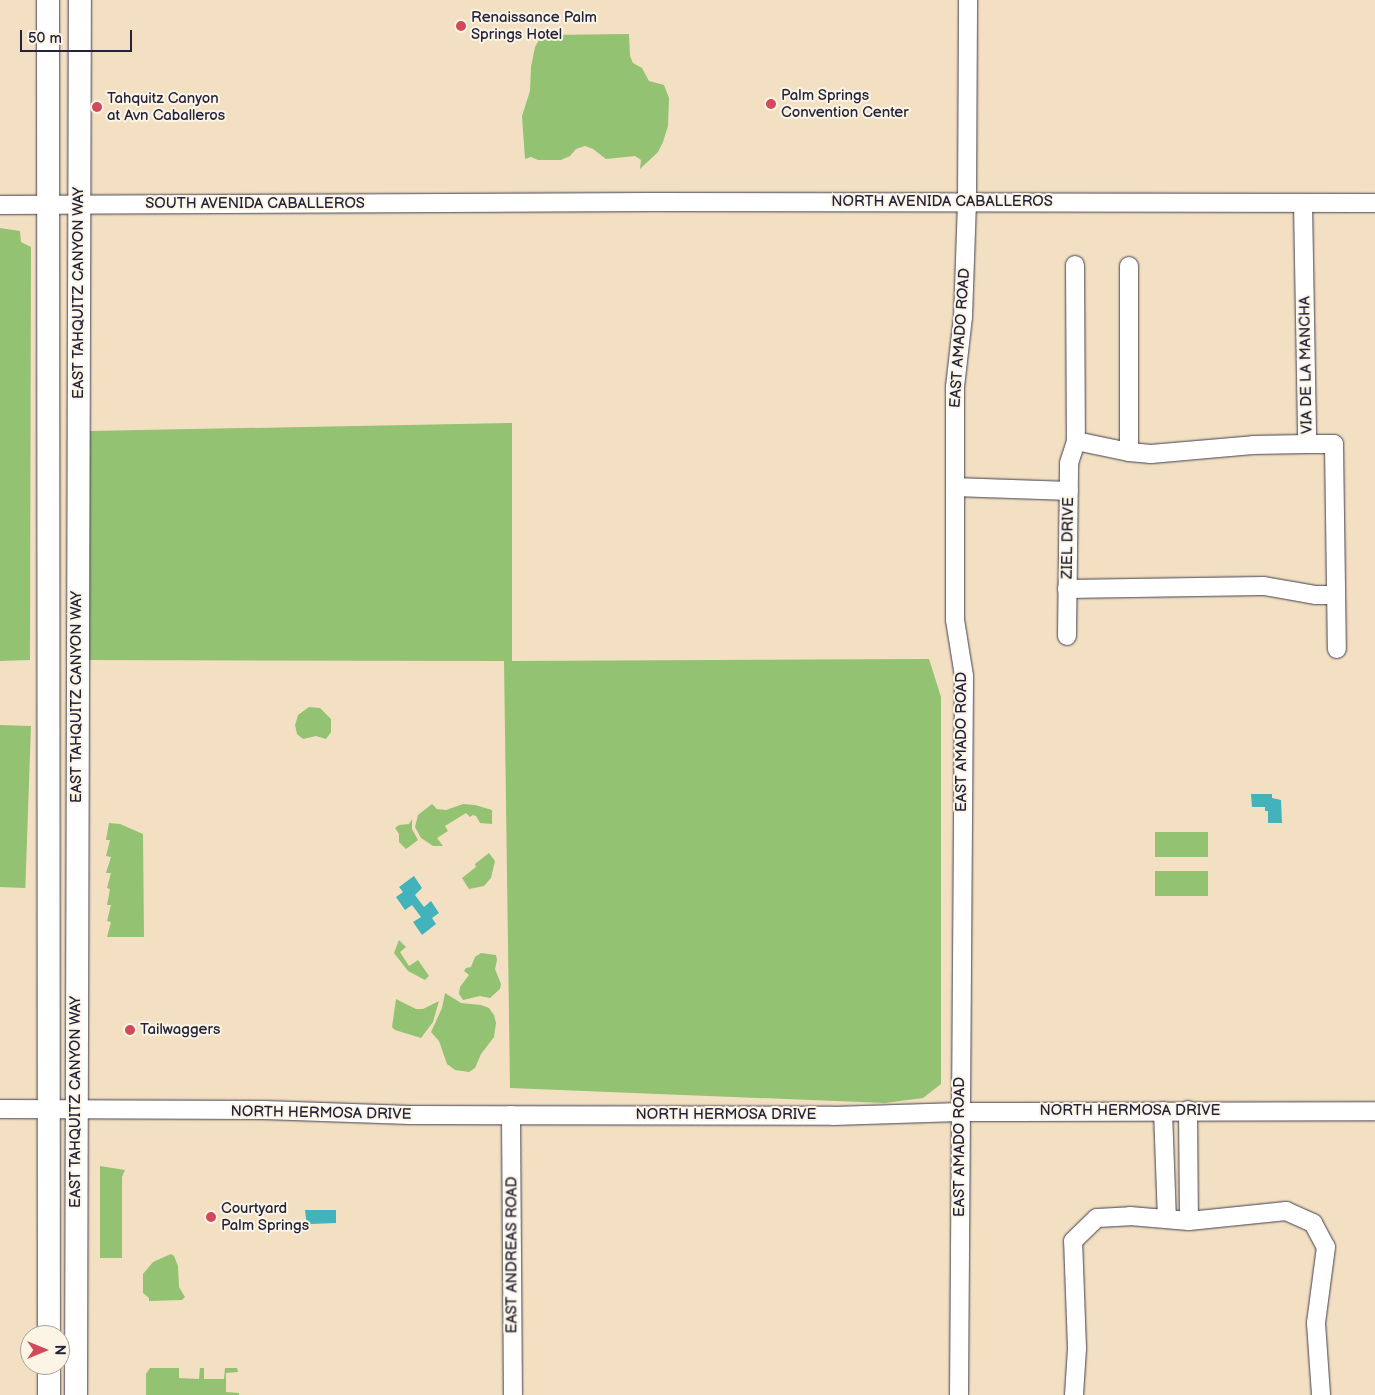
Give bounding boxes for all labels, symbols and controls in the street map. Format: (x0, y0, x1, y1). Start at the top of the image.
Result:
place label: Renaissance Palm Springs Hotel (471, 8, 597, 43)
scale bar (22, 20, 135, 52)
marker: Renaissance Palm Springs Hotel (455, 20, 467, 32)
text: 50 m (28, 29, 62, 48)
place label: Palm Springs Convention Center (781, 86, 909, 121)
place label: Tahquitz Canyon at Avn Caballeros (107, 89, 225, 124)
marker: Palm Springs Convention Center (765, 98, 777, 110)
marker: Tahquitz Canyon at Avn Caballeros (91, 101, 103, 113)
street label: EAST TAHQUITZ CANYON WAY (70, 186, 88, 400)
street label: NORTH AVENIDA CABALLEROS (831, 193, 1053, 211)
street label: SOUTH AVENIDA CABALLEROS (145, 195, 365, 213)
street label: EAST AMADO ROAD (946, 267, 974, 409)
street label: VIA DE LA MANCHA (1296, 296, 1316, 434)
street label: ZIEL DRIVE (1058, 497, 1078, 579)
street label: EAST TAHQUITZ CANYON WAY (68, 590, 86, 804)
street label: EAST AMADO ROAD (953, 672, 971, 812)
street label: EAST TAHQUITZ CANYON WAY (67, 995, 85, 1209)
place label: Tailwaggers (140, 1021, 220, 1039)
marker: Tailwaggers (124, 1024, 136, 1036)
street label: EAST AMADO ROAD (951, 1077, 969, 1217)
street label: NORTH HERMOSA DRIVE (230, 1102, 412, 1124)
street label: NORTH HERMOSA DRIVE (1040, 1102, 1220, 1120)
street label: NORTH HERMOSA DRIVE (636, 1106, 816, 1124)
street label: EAST ANDREAS ROAD (503, 1177, 521, 1333)
place label: Courtyard Palm Springs (221, 1199, 309, 1234)
marker: Courtyard Palm Springs (205, 1211, 217, 1223)
north arrow (20, 1325, 70, 1375)
text: N (51, 1345, 68, 1355)

